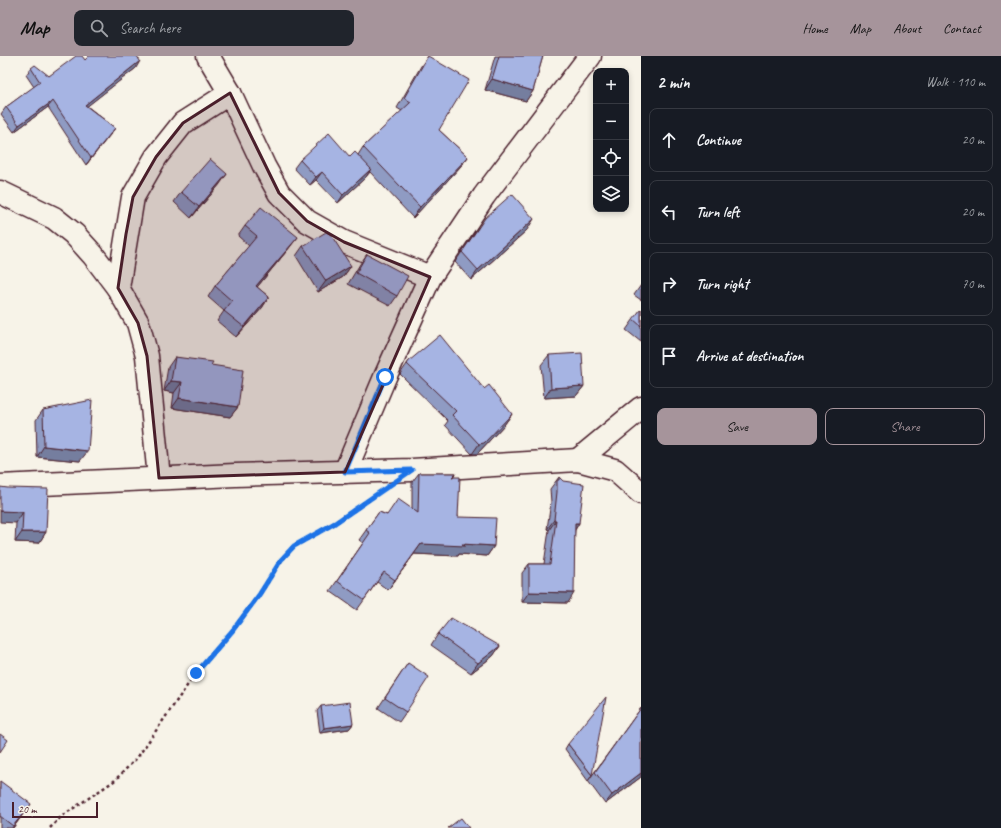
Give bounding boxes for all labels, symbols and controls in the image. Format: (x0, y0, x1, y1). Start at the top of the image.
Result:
search box (74, 10, 354, 46)
text: Map (20, 16, 50, 40)
icon: search (88, 17, 110, 39)
text: Search here (120, 19, 181, 38)
text: Home (802, 20, 828, 37)
text: Map (850, 20, 871, 37)
text: About (893, 20, 921, 37)
text: Contact (943, 20, 981, 37)
map controls (593, 68, 629, 212)
button: + (593, 68, 629, 104)
text: 2 min (657, 72, 690, 93)
text: Walk · 110 m (926, 74, 985, 90)
button: − (593, 104, 629, 140)
icon: ahead (658, 129, 680, 151)
text: Continue (696, 131, 741, 150)
text: 20 m (962, 132, 984, 148)
button: locate (593, 140, 629, 176)
button: layers (593, 176, 629, 212)
icon: left (658, 201, 680, 223)
text: Turn left (696, 203, 739, 222)
text: 20 m (962, 204, 984, 220)
icon: right (658, 273, 680, 295)
text: Turn right (696, 275, 749, 294)
text: 70 m (962, 276, 984, 292)
icon: arrive (658, 345, 680, 367)
text: Arrive at destination (696, 347, 803, 366)
route start (376, 368, 394, 386)
button: Save (657, 408, 817, 445)
button: Share (825, 408, 985, 445)
route end (187, 664, 205, 682)
scale bar (12, 800, 98, 819)
text: 20 m (18, 802, 37, 816)

